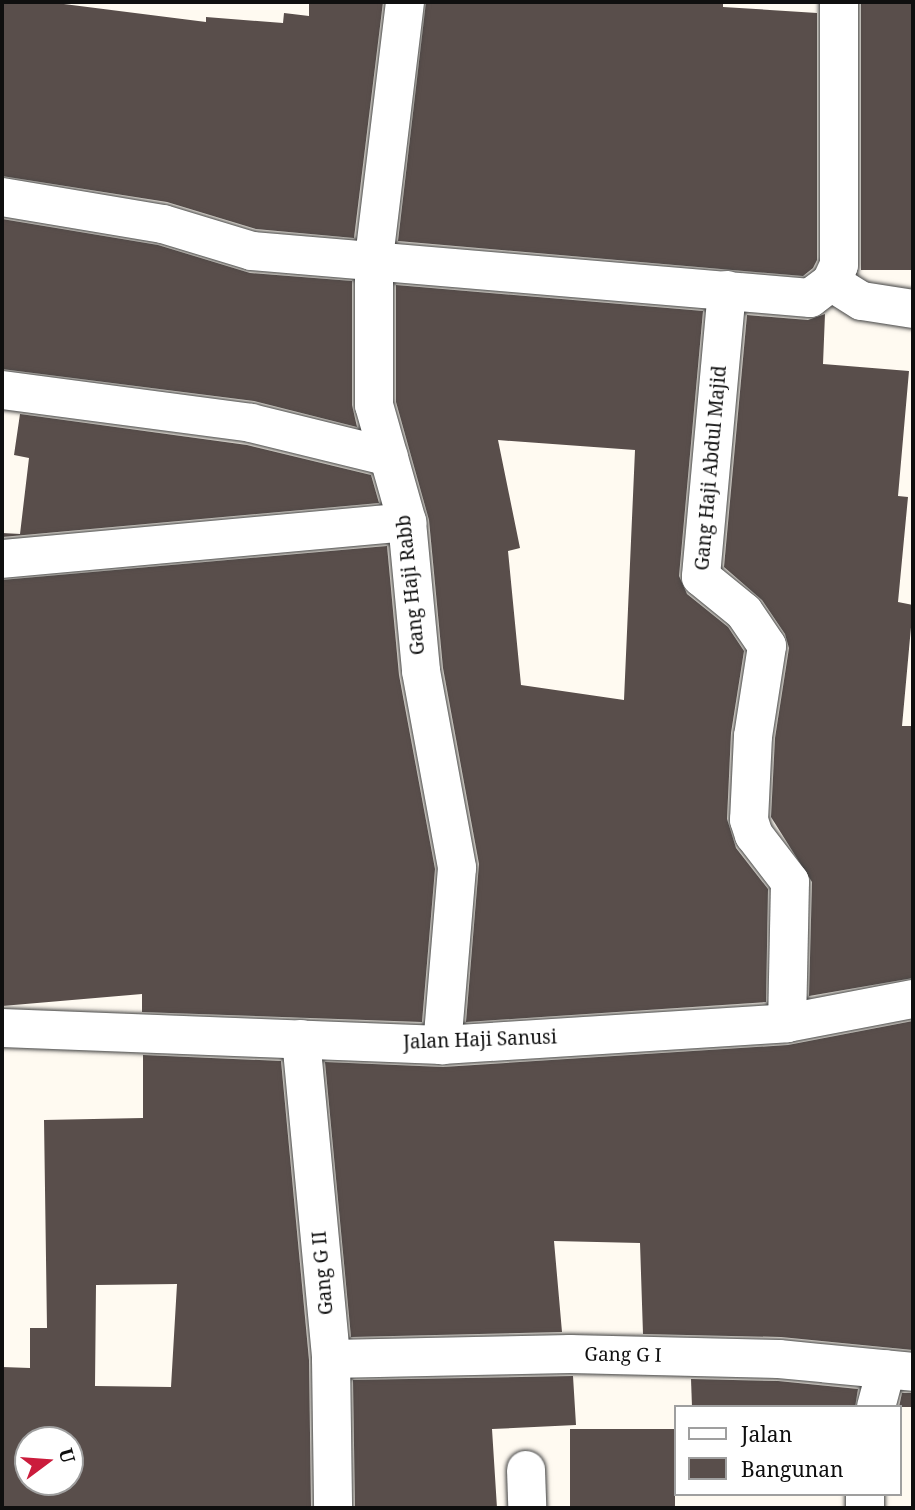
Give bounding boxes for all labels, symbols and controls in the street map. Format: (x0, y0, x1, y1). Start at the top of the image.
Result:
street label: Gang Haji Abdul Majid (691, 365, 731, 571)
street label: Gang Haji Rabb (392, 514, 430, 656)
street label: Jalan Haji Sanusi (403, 1026, 557, 1054)
street label: Gang G II (308, 1230, 338, 1316)
street label: Gang G I (584, 1343, 662, 1367)
legend (674, 1405, 901, 1496)
text: Jalan (741, 1420, 792, 1448)
north arrow (14, 1426, 84, 1496)
text: U (53, 1445, 82, 1466)
text: Bangunan (741, 1455, 844, 1483)

